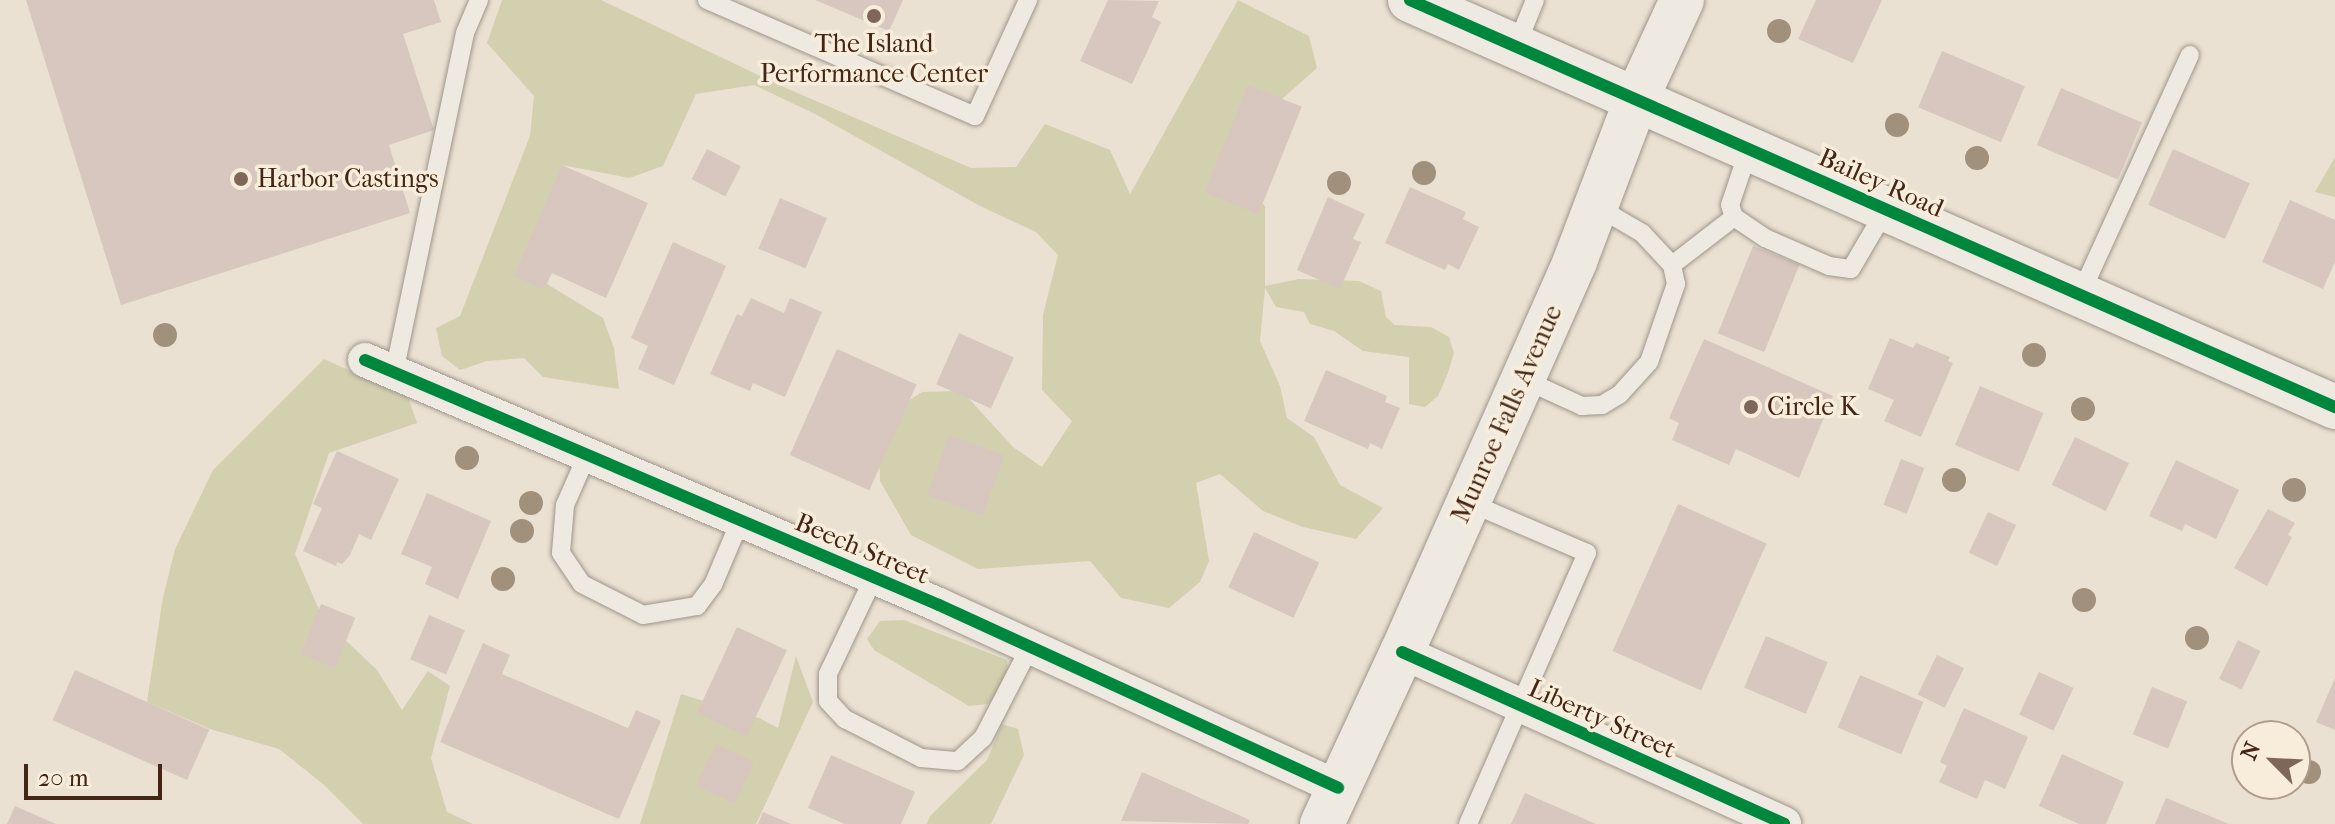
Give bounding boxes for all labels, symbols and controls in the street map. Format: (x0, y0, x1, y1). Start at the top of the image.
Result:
marker: The Island Performance Center (865, 7, 883, 25)
place label: The Island Performance Center (760, 28, 988, 90)
street label: Bailey Road (1814, 142, 1948, 224)
place label: Harbor Castings (257, 163, 439, 195)
marker: Harbor Castings (232, 170, 250, 188)
street label: Munroe Falls Avenue (1445, 300, 1569, 528)
place label: Circle K (1767, 391, 1859, 423)
marker: Circle K (1742, 398, 1760, 416)
street label: Beech Street (790, 507, 934, 591)
street label: Liberty Street (1523, 673, 1681, 765)
north arrow (2231, 720, 2311, 800)
text: N (2236, 738, 2266, 764)
scale bar (28, 748, 166, 798)
text: 20 m (38, 764, 89, 792)

